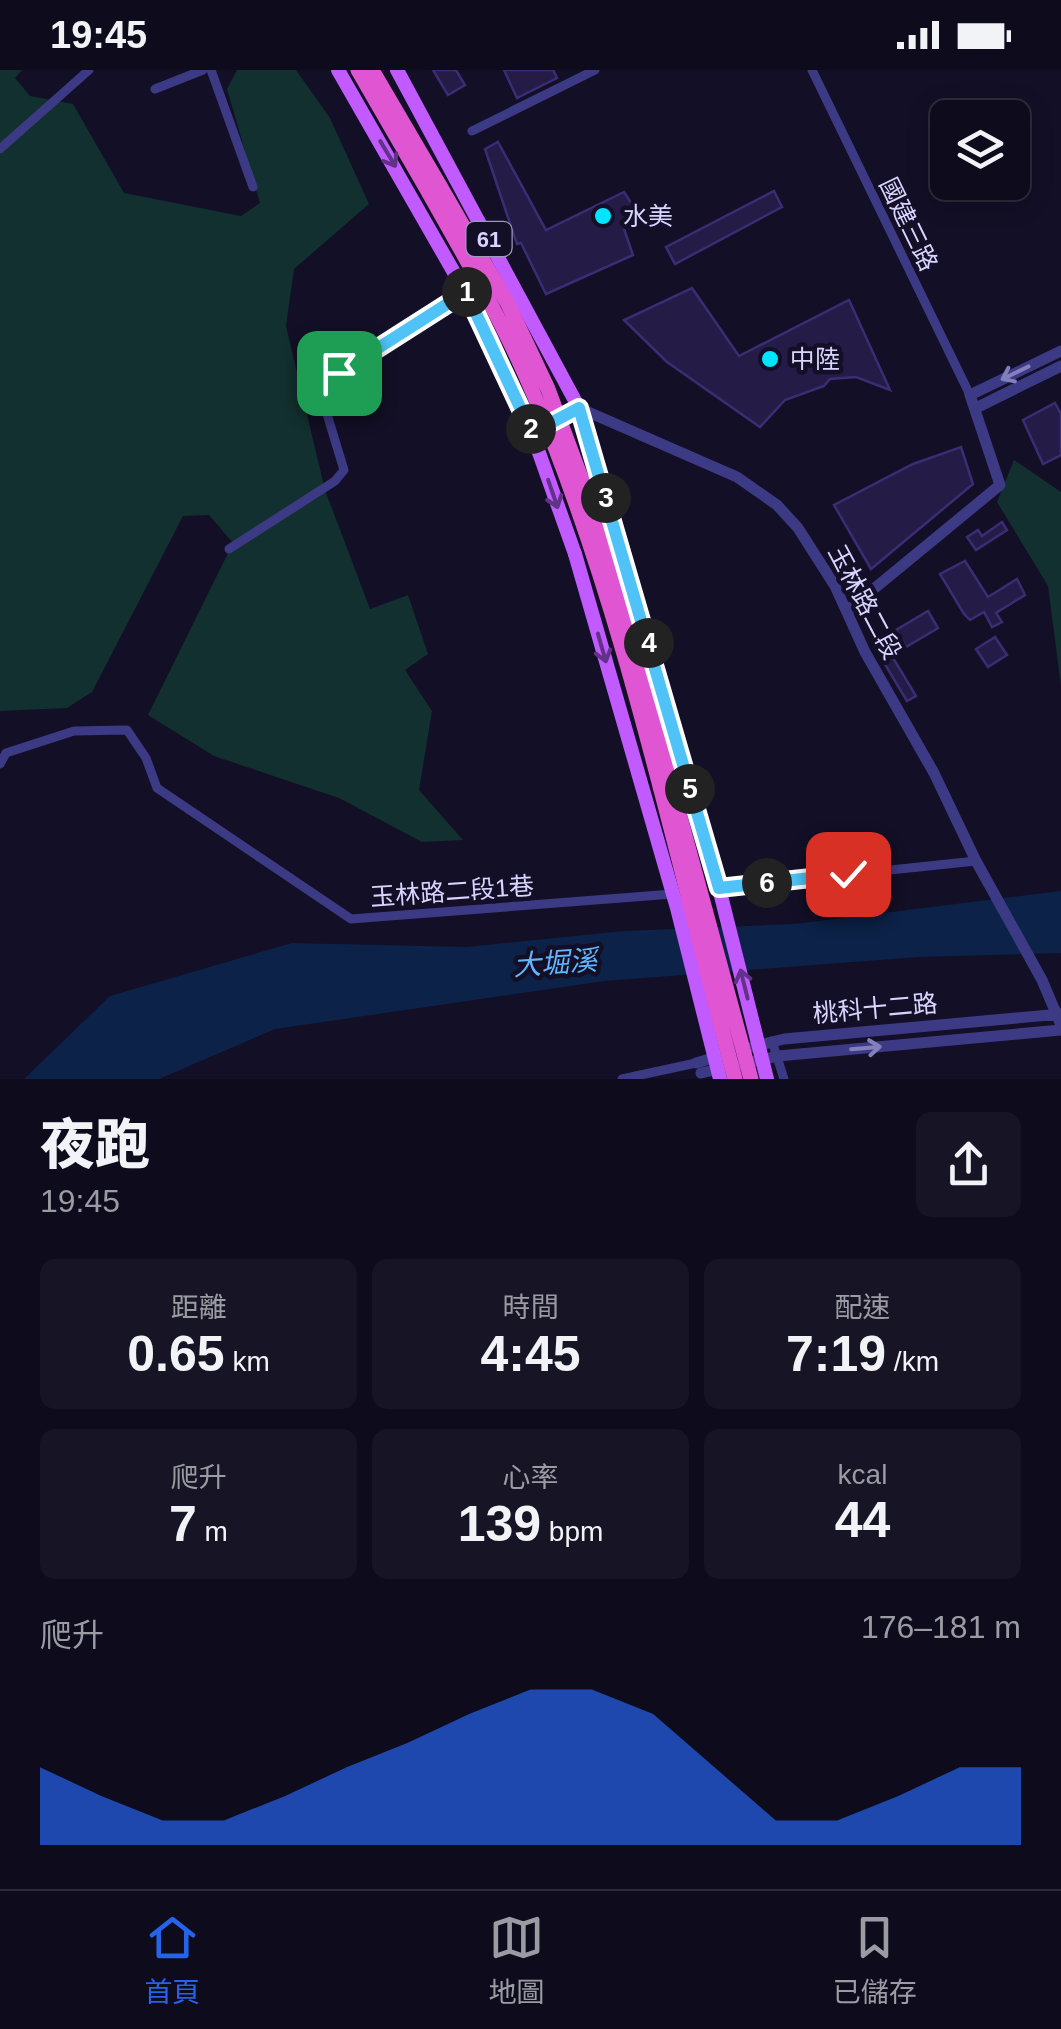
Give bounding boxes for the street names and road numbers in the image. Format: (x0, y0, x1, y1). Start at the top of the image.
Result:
street label: 國建三路 (874, 173, 944, 275)
road number: 61 (466, 222, 512, 256)
street label: 玉林路二段 (823, 540, 907, 664)
street label: 玉林路二段1巷 (369, 871, 535, 911)
street label: 桃科十二路 (812, 989, 938, 1027)

